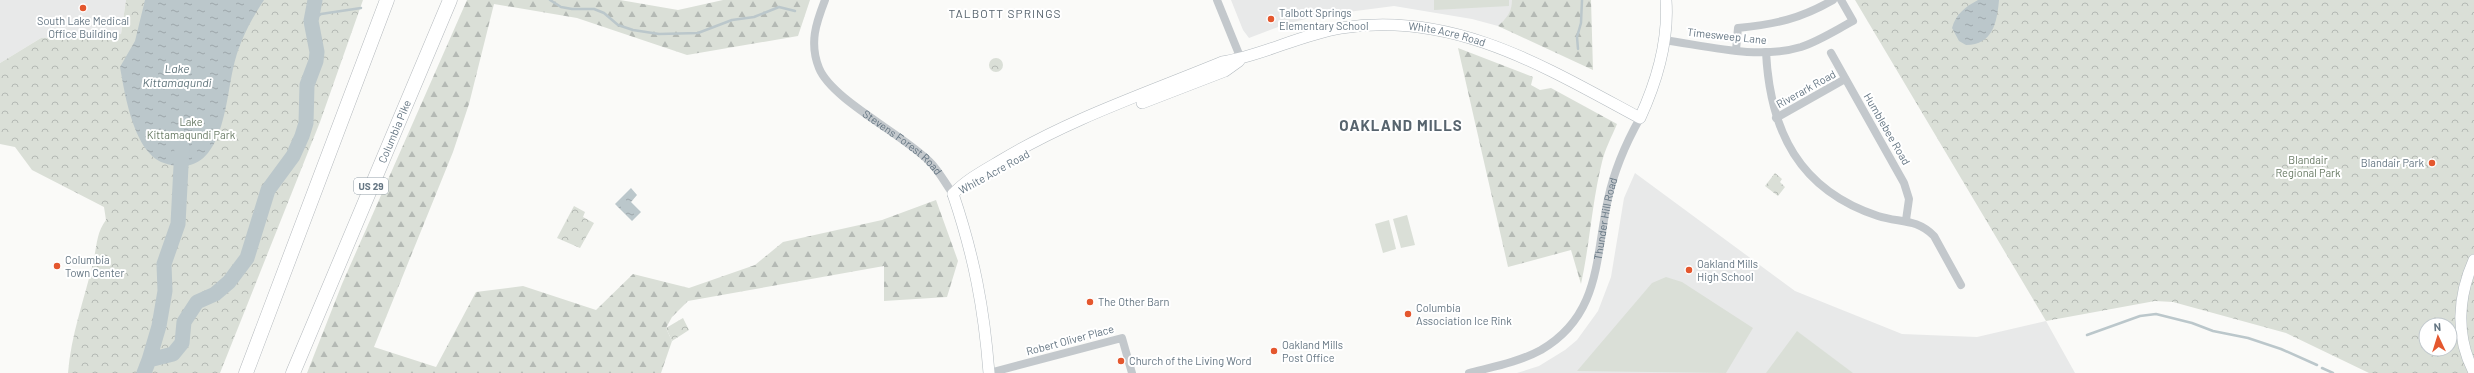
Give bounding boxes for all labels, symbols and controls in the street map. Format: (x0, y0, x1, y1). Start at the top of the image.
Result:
marker: South Lake Medical Office Building (78, 3, 88, 13)
district label: TALBOTT SPRINGS (948, 6, 1062, 20)
place label: Talbott Springs Elementary School (1279, 6, 1369, 32)
place label: South Lake Medical Office Building (37, 14, 129, 40)
marker: Talbott Springs Elementary School (1266, 14, 1276, 24)
street label: White Acre Road (1408, 19, 1488, 49)
street label: Timesweep Lane (1687, 25, 1768, 46)
water label: Lake Kittamaqundi (143, 61, 212, 89)
street label: Riverark Road (1774, 67, 1838, 110)
street label: Humblebee Road (1862, 91, 1913, 167)
street label: Columbia Pike (375, 98, 413, 165)
street label: Stevens Forest Road (860, 107, 945, 177)
park label: Lake Kittamaqundi Park (147, 115, 236, 141)
district label: OAKLAND MILLS (1339, 116, 1463, 134)
street label: White Acre Road (956, 147, 1031, 196)
park label: Blandair Regional Park (2275, 153, 2341, 179)
place label: Blandair Park (2361, 156, 2424, 169)
marker: Blandair Park (2427, 158, 2437, 168)
street label: Thunder Hill Road (1591, 176, 1619, 261)
road number: US 29 (354, 178, 388, 194)
place label: Columbia Town Center (65, 253, 125, 279)
place label: Oakland Mills High School (1697, 257, 1758, 283)
marker: Columbia Town Center (52, 261, 62, 271)
marker: Oakland Mills High School (1684, 265, 1694, 275)
place label: The Other Barn (1098, 295, 1169, 308)
marker: The Other Barn (1085, 297, 1095, 307)
place label: Columbia Association Ice Rink (1416, 301, 1512, 327)
marker: Columbia Association Ice Rink (1403, 309, 1413, 319)
north arrow (2418, 317, 2458, 357)
text: N (2433, 320, 2441, 333)
street label: Robert Oliver Place (1025, 322, 1115, 357)
place label: Oakland Mills Post Office (1282, 338, 1343, 364)
marker: Oakland Mills Post Office (1269, 346, 1279, 356)
place label: Church of the Living Word (1129, 354, 1251, 367)
marker: Church of the Living Word (1116, 356, 1126, 366)

